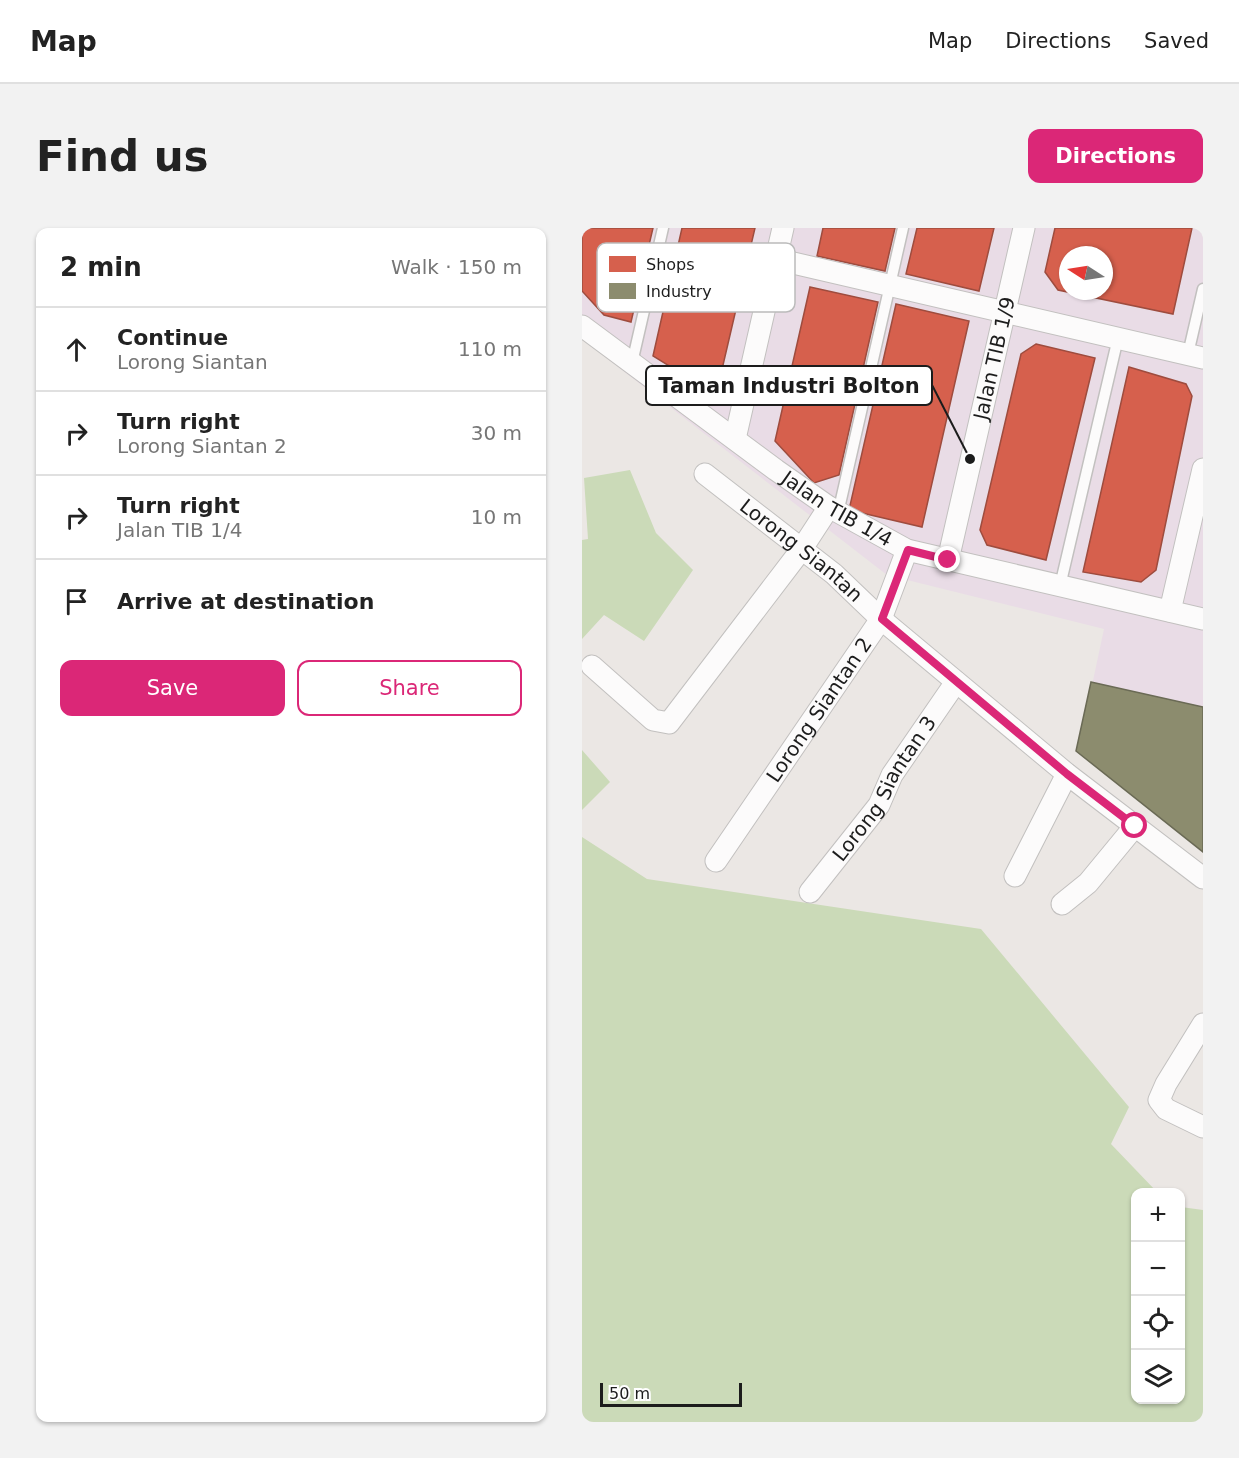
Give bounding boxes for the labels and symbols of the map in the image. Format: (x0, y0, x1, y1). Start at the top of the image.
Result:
legend (597, 243, 795, 312)
north arrow (1059, 246, 1113, 300)
text: Shops (646, 255, 695, 274)
text: Industry (646, 282, 712, 301)
street label: Jalan TIB 1/9 (968, 294, 1020, 424)
callout: Taman Industri Bolton (646, 366, 932, 405)
text: Taman Industri Bolton (658, 374, 920, 398)
street label: Jalan TIB 1/4 (775, 465, 897, 552)
street label: Lorong Siantan (735, 494, 868, 607)
route end (934, 546, 960, 572)
street label: Lorong Siantan 2 (761, 633, 877, 787)
street label: Lorong Siantan 3 (827, 711, 941, 866)
route start (1121, 812, 1147, 838)
scale bar (600, 1380, 742, 1408)

